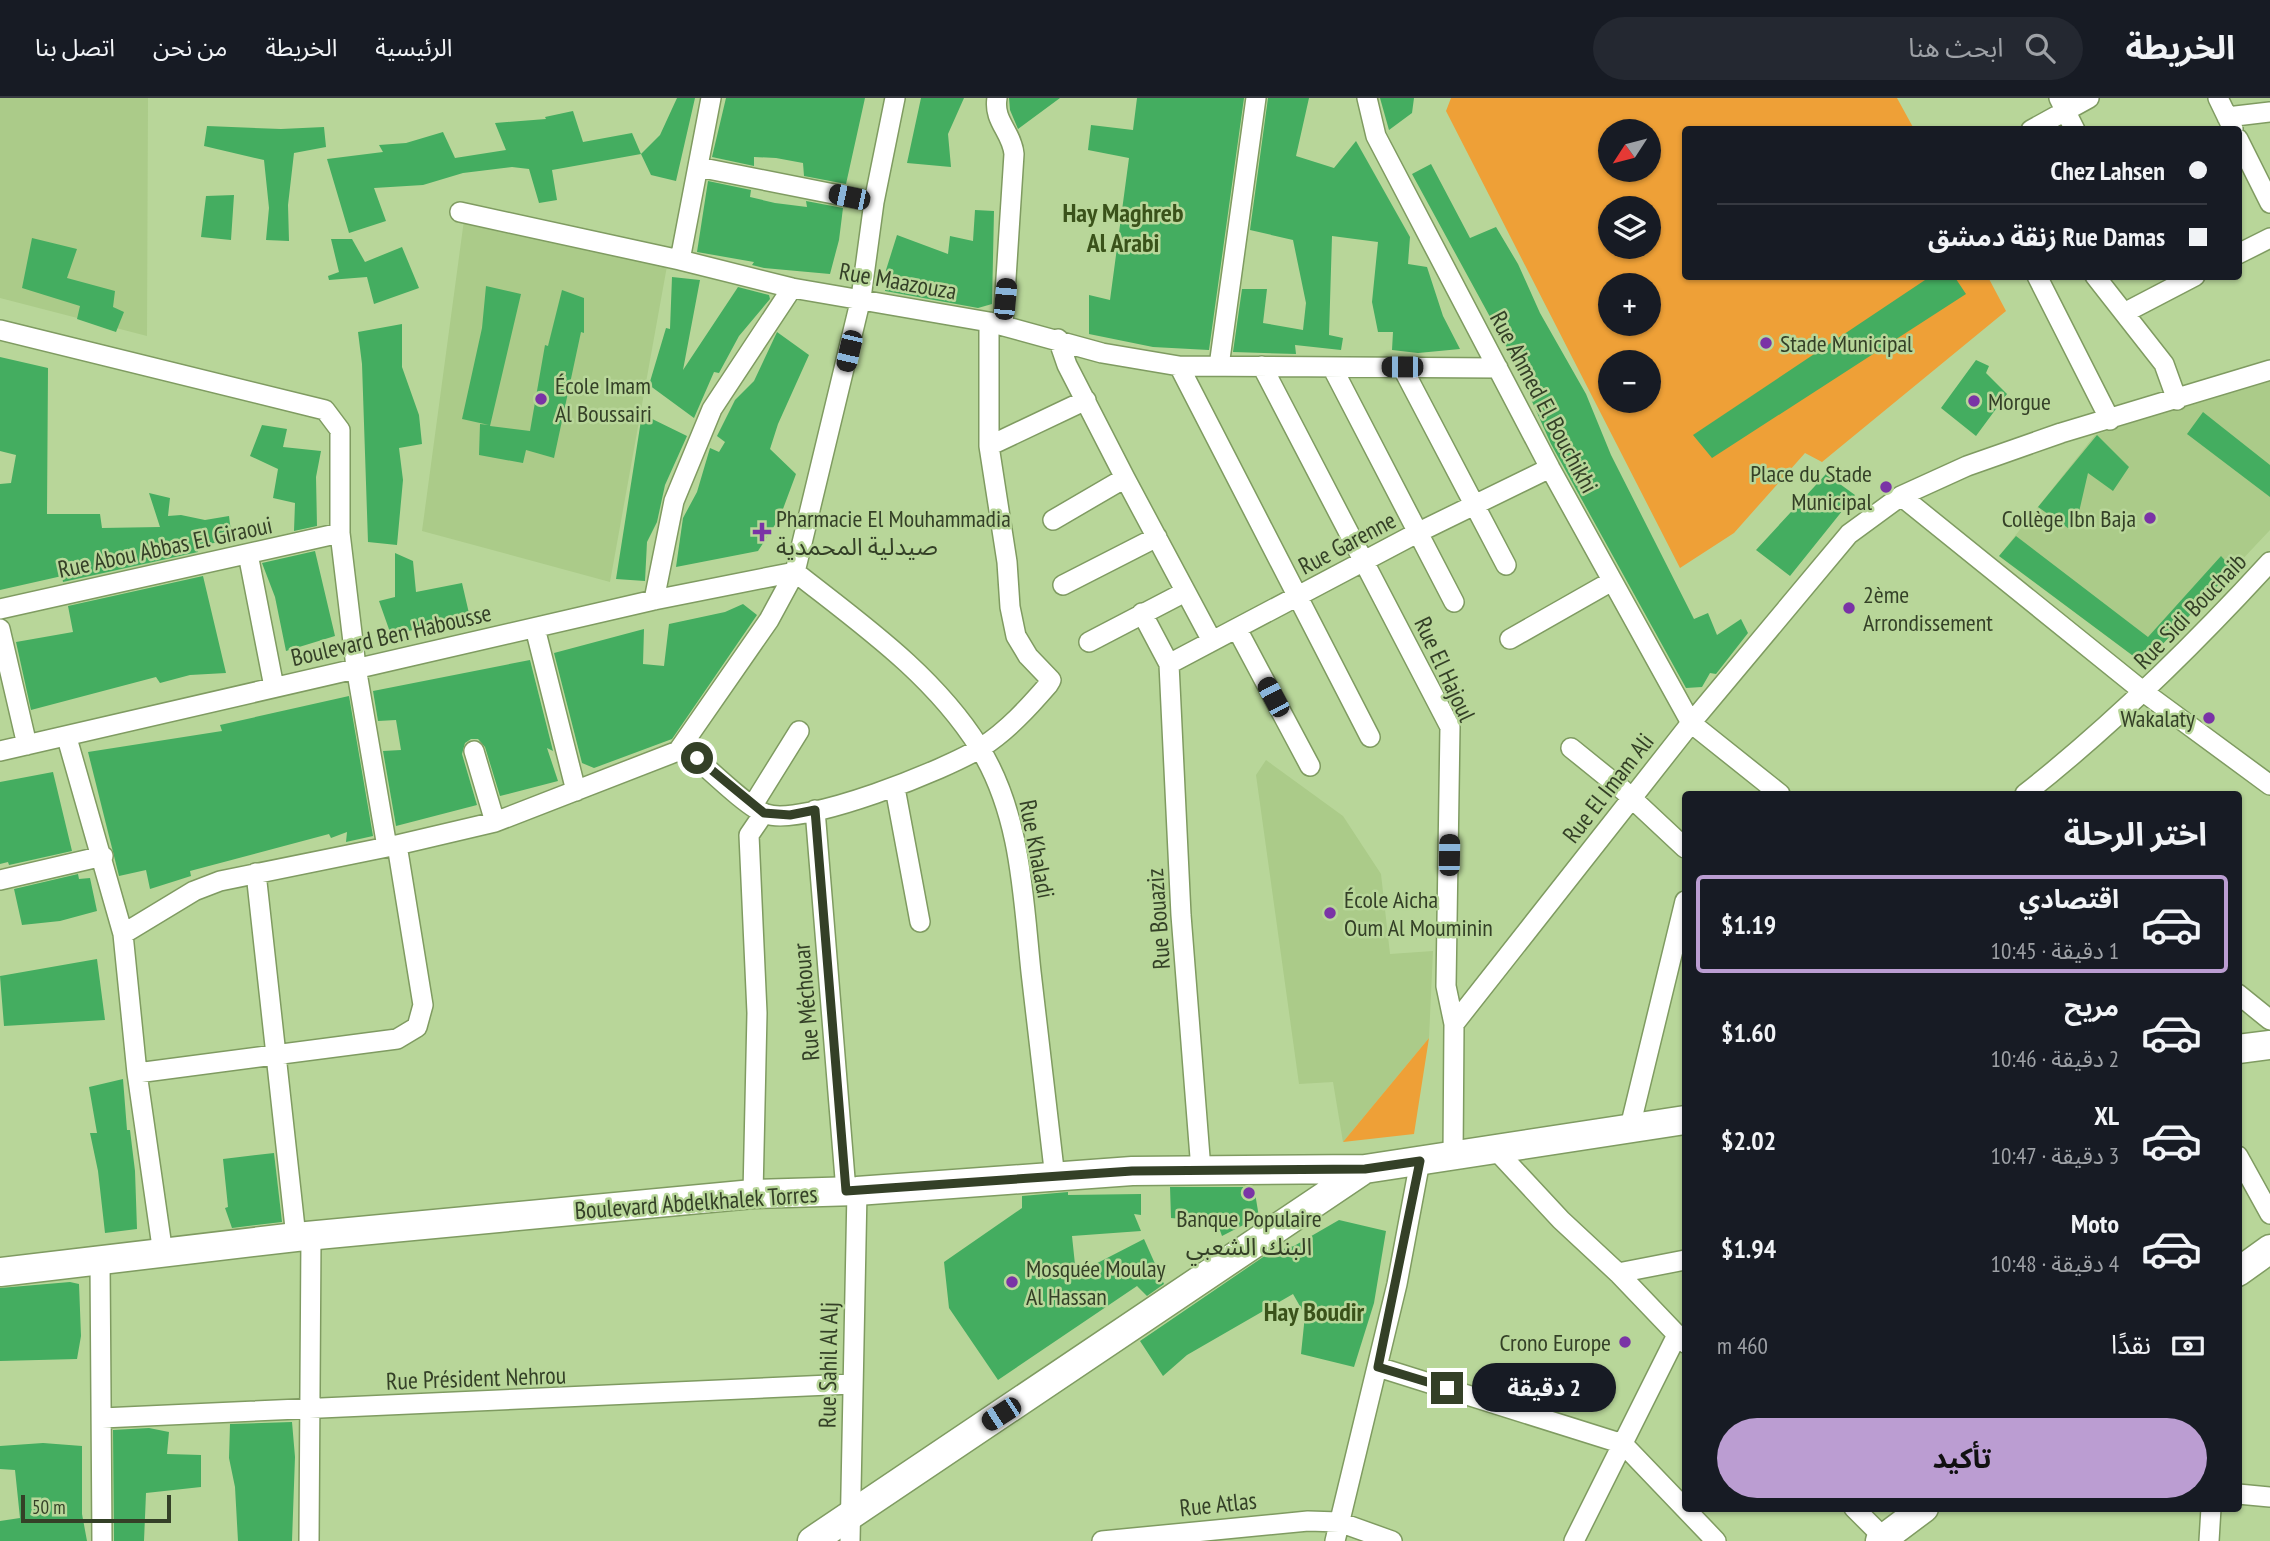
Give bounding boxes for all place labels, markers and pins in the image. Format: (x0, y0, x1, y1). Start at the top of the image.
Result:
place label: Stade Municipal (1780, 328, 1913, 359)
marker: Stade Municipal (1758, 335, 1774, 351)
place label: École Imam Al Boussairi (555, 370, 652, 429)
place label: Morgue (1988, 386, 2051, 417)
marker: École Imam Al Boussairi (533, 391, 549, 407)
marker: Morgue (1966, 393, 1982, 409)
place label: Place du Stade Municipal (1750, 458, 1872, 517)
marker: Place du Stade Municipal (1878, 479, 1894, 495)
place label: Pharmacie El Mouhammadia صيدلية المحمدية (776, 503, 1011, 562)
place label: Collège Ibn Baja (2002, 503, 2136, 534)
marker: Collège Ibn Baja (2142, 510, 2158, 526)
marker: Pharmacie El Mouhammadia صيدلية المحمدية (754, 524, 770, 540)
place label: 2ème Arrondissement (1863, 579, 1993, 638)
marker: 2ème Arrondissement (1841, 600, 1857, 616)
place label: Wakalaty (2121, 703, 2195, 734)
marker: Wakalaty (2201, 710, 2217, 726)
place label: École Aicha Oum Al Mouminin (1344, 884, 1493, 943)
marker: École Aicha Oum Al Mouminin (1322, 905, 1338, 921)
marker: Banque Populaire البنك الشعبي (1241, 1185, 1257, 1201)
place label: Banque Populaire البنك الشعبي (1176, 1203, 1322, 1265)
place label: Mosquée Moulay Al Hassan (1026, 1253, 1166, 1312)
marker: Mosquée Moulay Al Hassan (1004, 1274, 1020, 1290)
place label: Crono Europe (1499, 1327, 1611, 1358)
marker: Crono Europe (1617, 1334, 1633, 1350)

